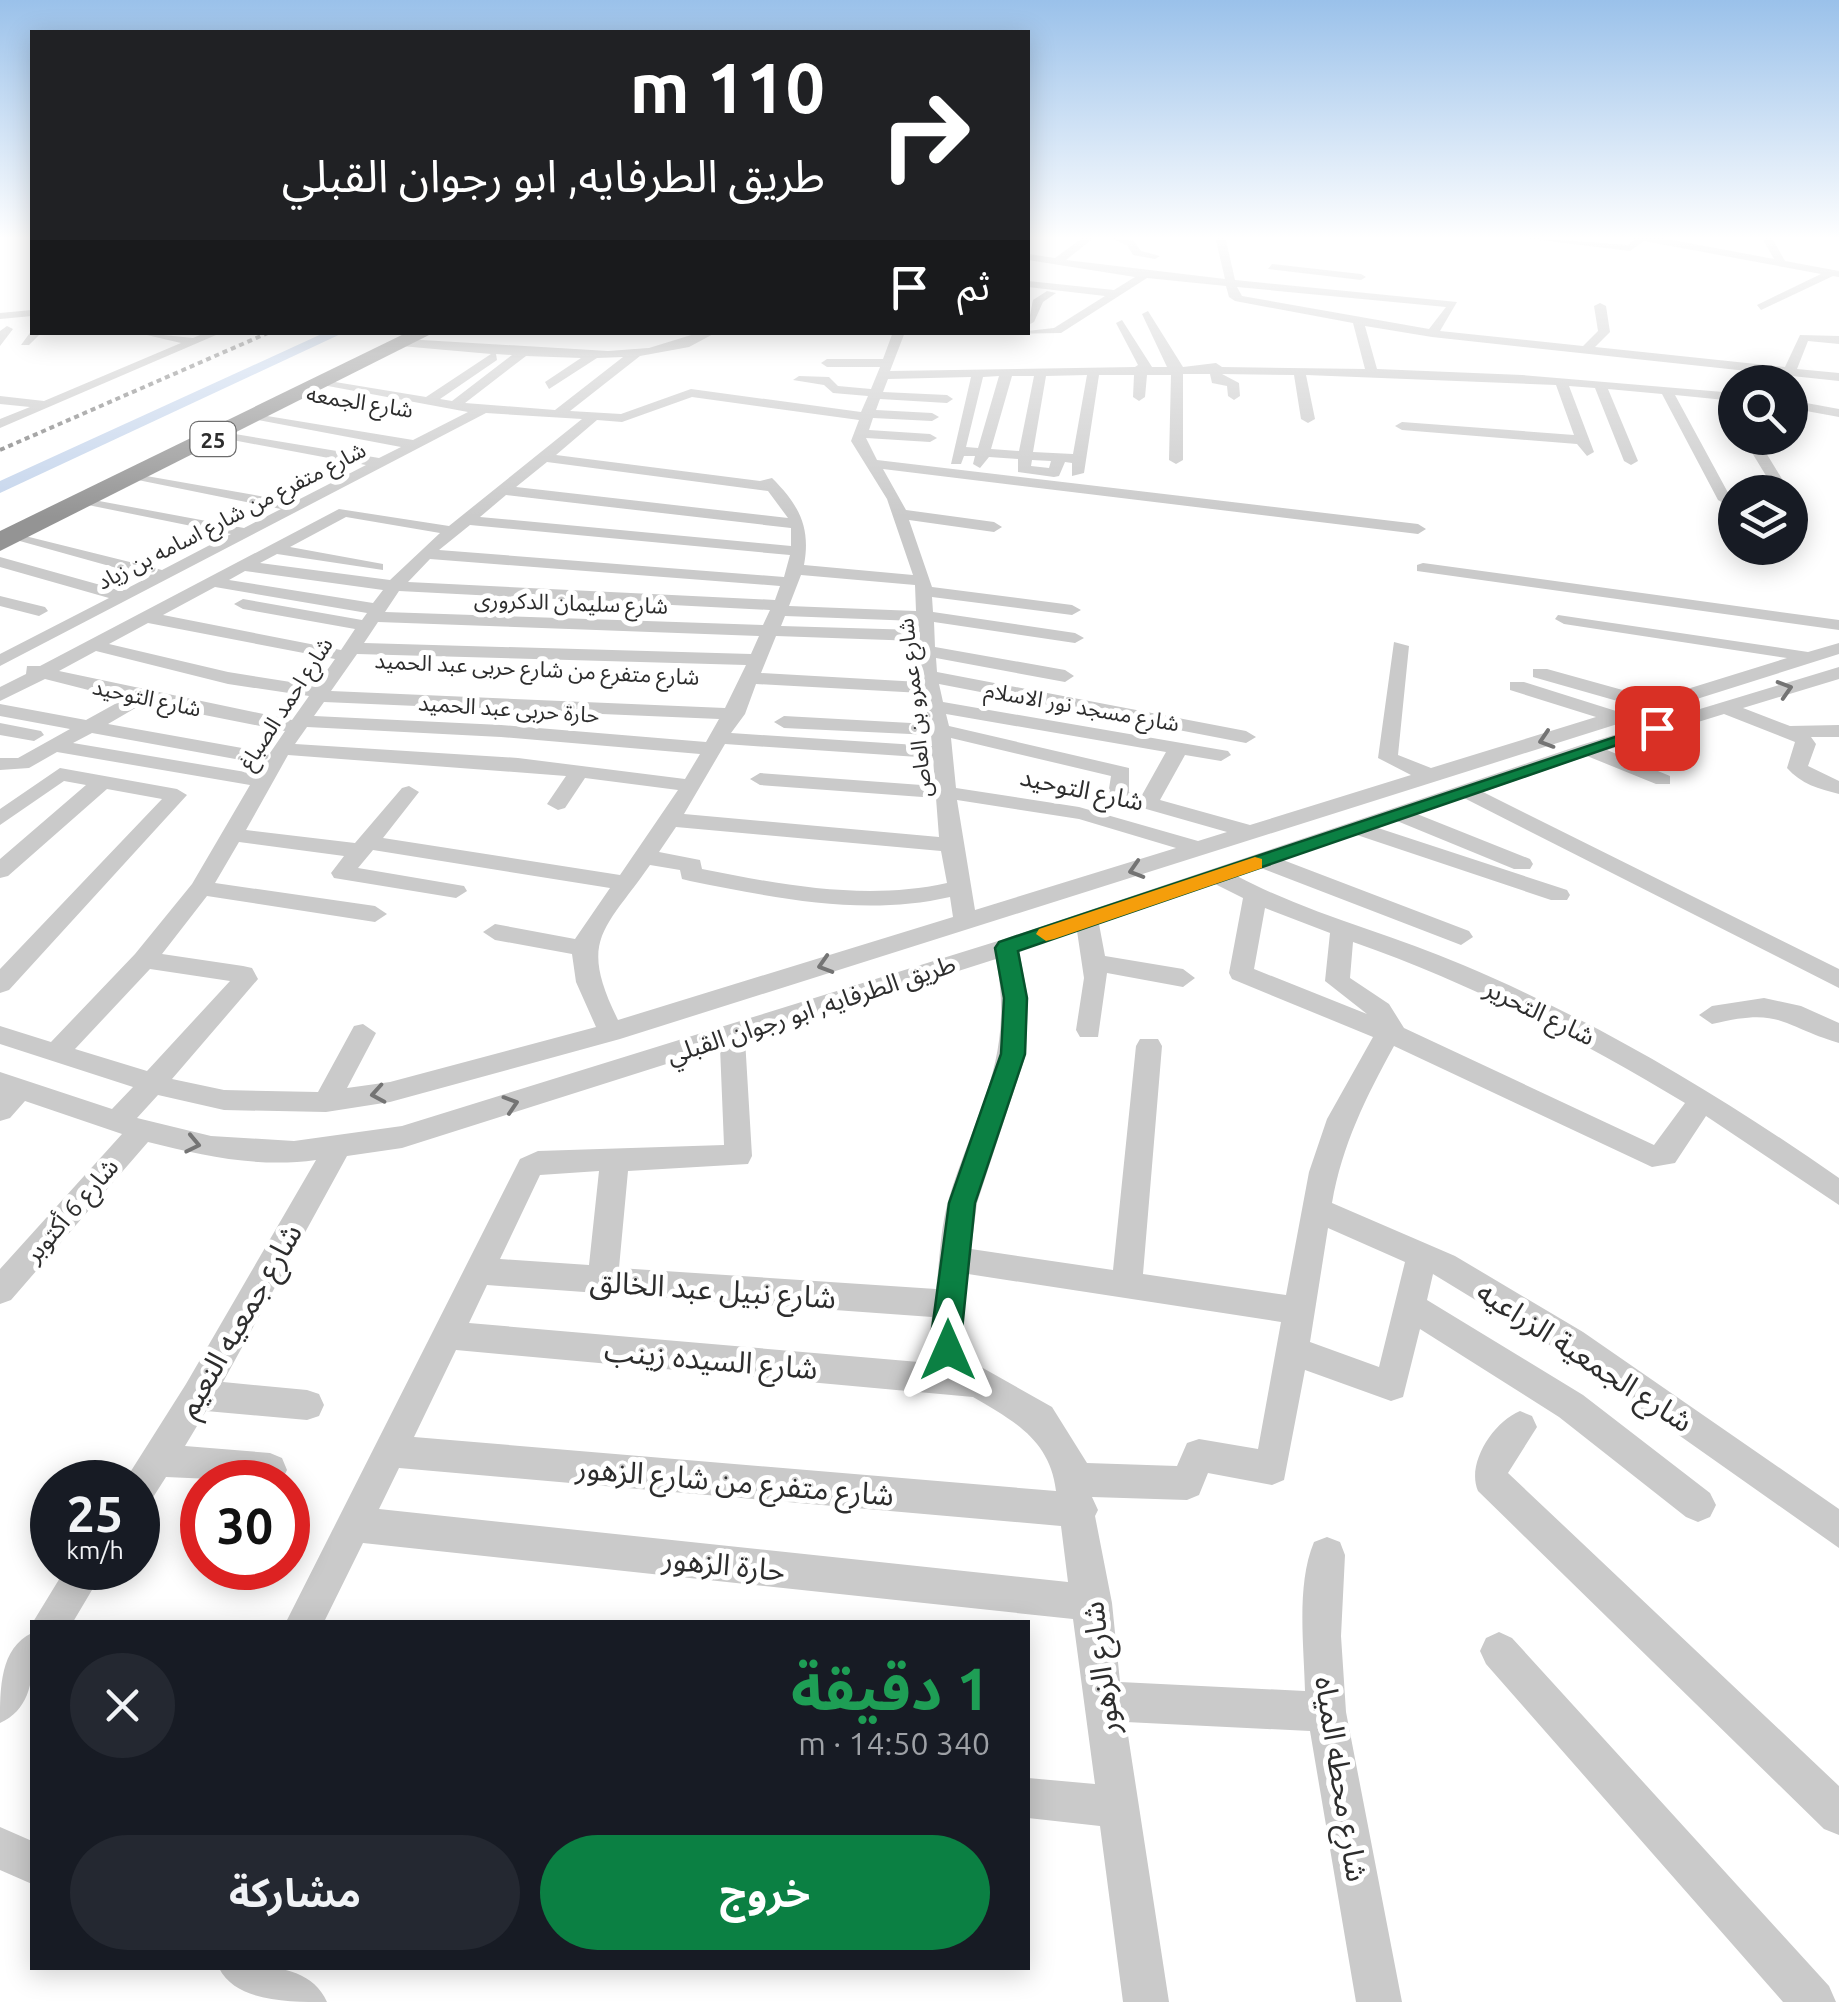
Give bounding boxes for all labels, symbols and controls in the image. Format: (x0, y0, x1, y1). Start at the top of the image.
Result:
text: 110 m (630, 48, 825, 126)
icon: right (860, 70, 990, 200)
text: طريق الطرفايه, ابو رجوان القبلي (282, 150, 825, 201)
icon: arrive (882, 260, 937, 315)
text: ثم (957, 265, 990, 307)
map controls (1718, 365, 1808, 565)
button: search (1718, 365, 1808, 455)
street label: شارع الجمعه (304, 380, 415, 427)
road number: 25 (190, 422, 236, 456)
street label: شارع متفرع من شارع اسامه بن زياد (93, 436, 372, 598)
button: layers (1718, 475, 1808, 565)
street label: شارع سليمان الدكرورى (473, 586, 669, 623)
street label: شارع عمرو بن العاص (892, 617, 941, 799)
street label: شارع احمد الصباغ (233, 632, 341, 776)
street label: شارع متفرع من شارع حربى عبد الحميد (374, 647, 700, 694)
street label: شارع التوحيد (89, 673, 204, 726)
street label: شارع مسجد نور الاسلام (982, 677, 1181, 740)
one-way arrow (1776, 680, 1793, 701)
pin (1615, 686, 1700, 771)
street label: حارة حربى عبد الحميد (417, 689, 600, 729)
icon: arrive (1630, 701, 1685, 756)
one-way arrow (1538, 728, 1555, 748)
street label: شارع التوحيد (1017, 762, 1146, 821)
one-way arrow (1128, 858, 1145, 879)
street label: طريق الطرفايه, ابو رجوان القبلي (663, 949, 961, 1074)
one-way arrow (817, 953, 834, 974)
street label: شارع التحرير (1477, 973, 1599, 1055)
one-way arrow (370, 1083, 387, 1104)
one-way arrow (502, 1095, 519, 1115)
one-way arrow (184, 1132, 201, 1153)
street label: شارع 6 أكتوبر (17, 1152, 127, 1272)
street label: شارع جمعيه النعيم (170, 1217, 314, 1426)
street label: شارع نبيل عبد الخالق (588, 1263, 837, 1321)
street label: شارع الجمعية الزراعيه (1468, 1274, 1699, 1443)
position arrow (896, 1298, 1000, 1402)
street label: شارع السيده زينب (602, 1333, 819, 1391)
street label: شارع متفرع من شارع الزهور (573, 1450, 895, 1518)
speed limit sign: 30 (180, 1460, 310, 1590)
text: 25 (67, 1485, 123, 1541)
text: km/h (66, 1536, 124, 1564)
street label: حارة الزهور (660, 1541, 787, 1588)
street label: شارع الزهور (1075, 1599, 1131, 1737)
button: close (70, 1653, 175, 1758)
text: 1 دقيقة (791, 1654, 990, 1721)
street label: شارع محطه المياه (1303, 1674, 1375, 1885)
text: 340 m · 14:50 (798, 1725, 990, 1761)
button: مشاركة (70, 1835, 520, 1950)
button: خروج (540, 1835, 990, 1950)

